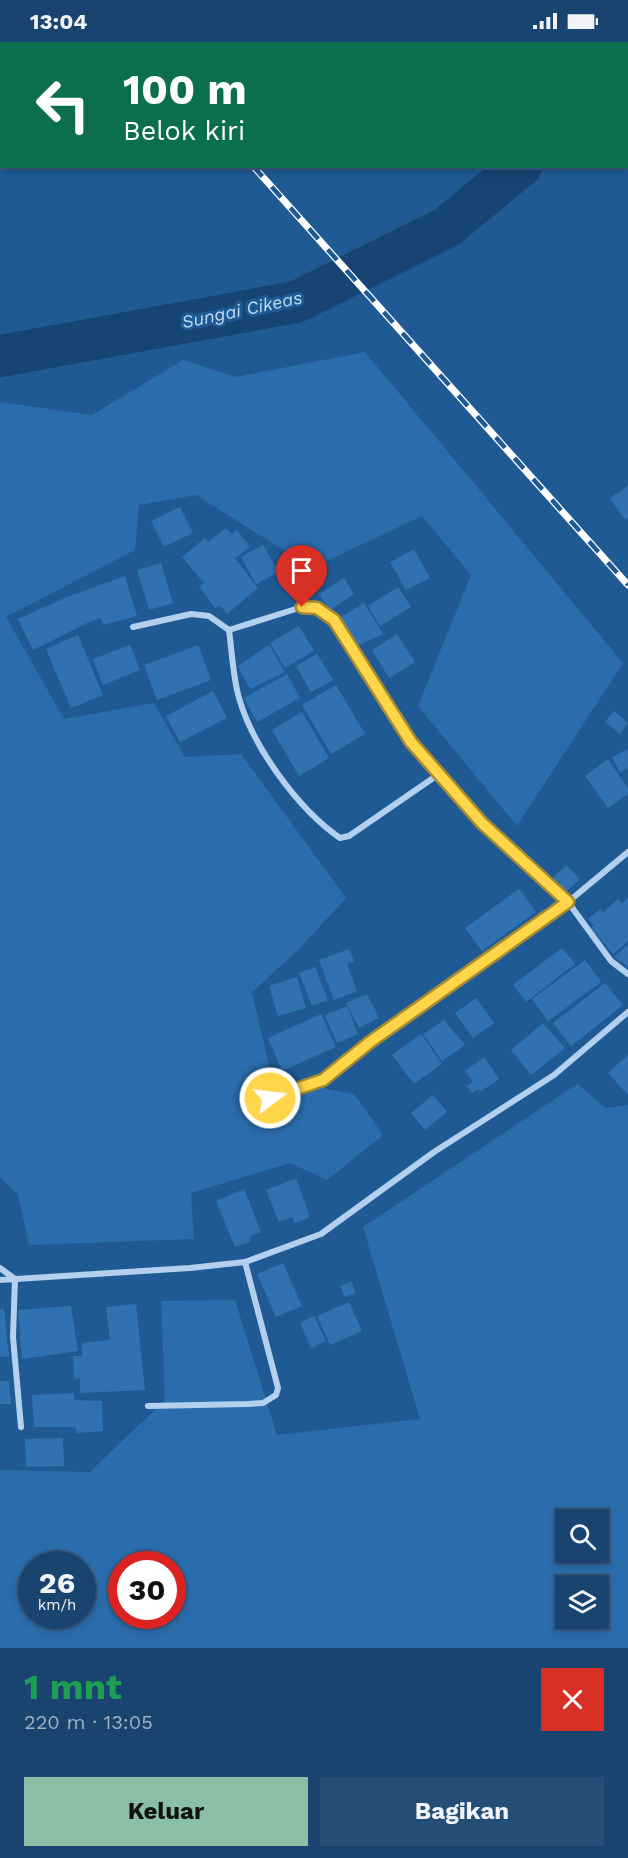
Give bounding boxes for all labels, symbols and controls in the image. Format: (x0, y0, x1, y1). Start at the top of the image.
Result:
text: 13:04 (30, 9, 88, 34)
text: 100 m (123, 65, 247, 114)
icon: left (24, 66, 102, 144)
text: Belok kiri (123, 115, 245, 147)
water label: Sungai Cikeas (180, 287, 304, 333)
pin (276, 545, 327, 607)
icon: arrive (285, 554, 318, 587)
position arrow (238, 1066, 302, 1130)
map controls (555, 1509, 609, 1629)
button: search (555, 1509, 609, 1563)
speed limit sign: 30 (108, 1551, 186, 1629)
text: 26 (39, 1565, 75, 1600)
button: layers (555, 1575, 609, 1629)
text: km/h (38, 1596, 76, 1614)
text: 1 mnt (24, 1666, 122, 1708)
button: close (541, 1668, 604, 1731)
text: 220 m · 13:05 (24, 1710, 153, 1734)
button: Keluar (24, 1777, 308, 1846)
button: Bagikan (320, 1777, 604, 1846)

